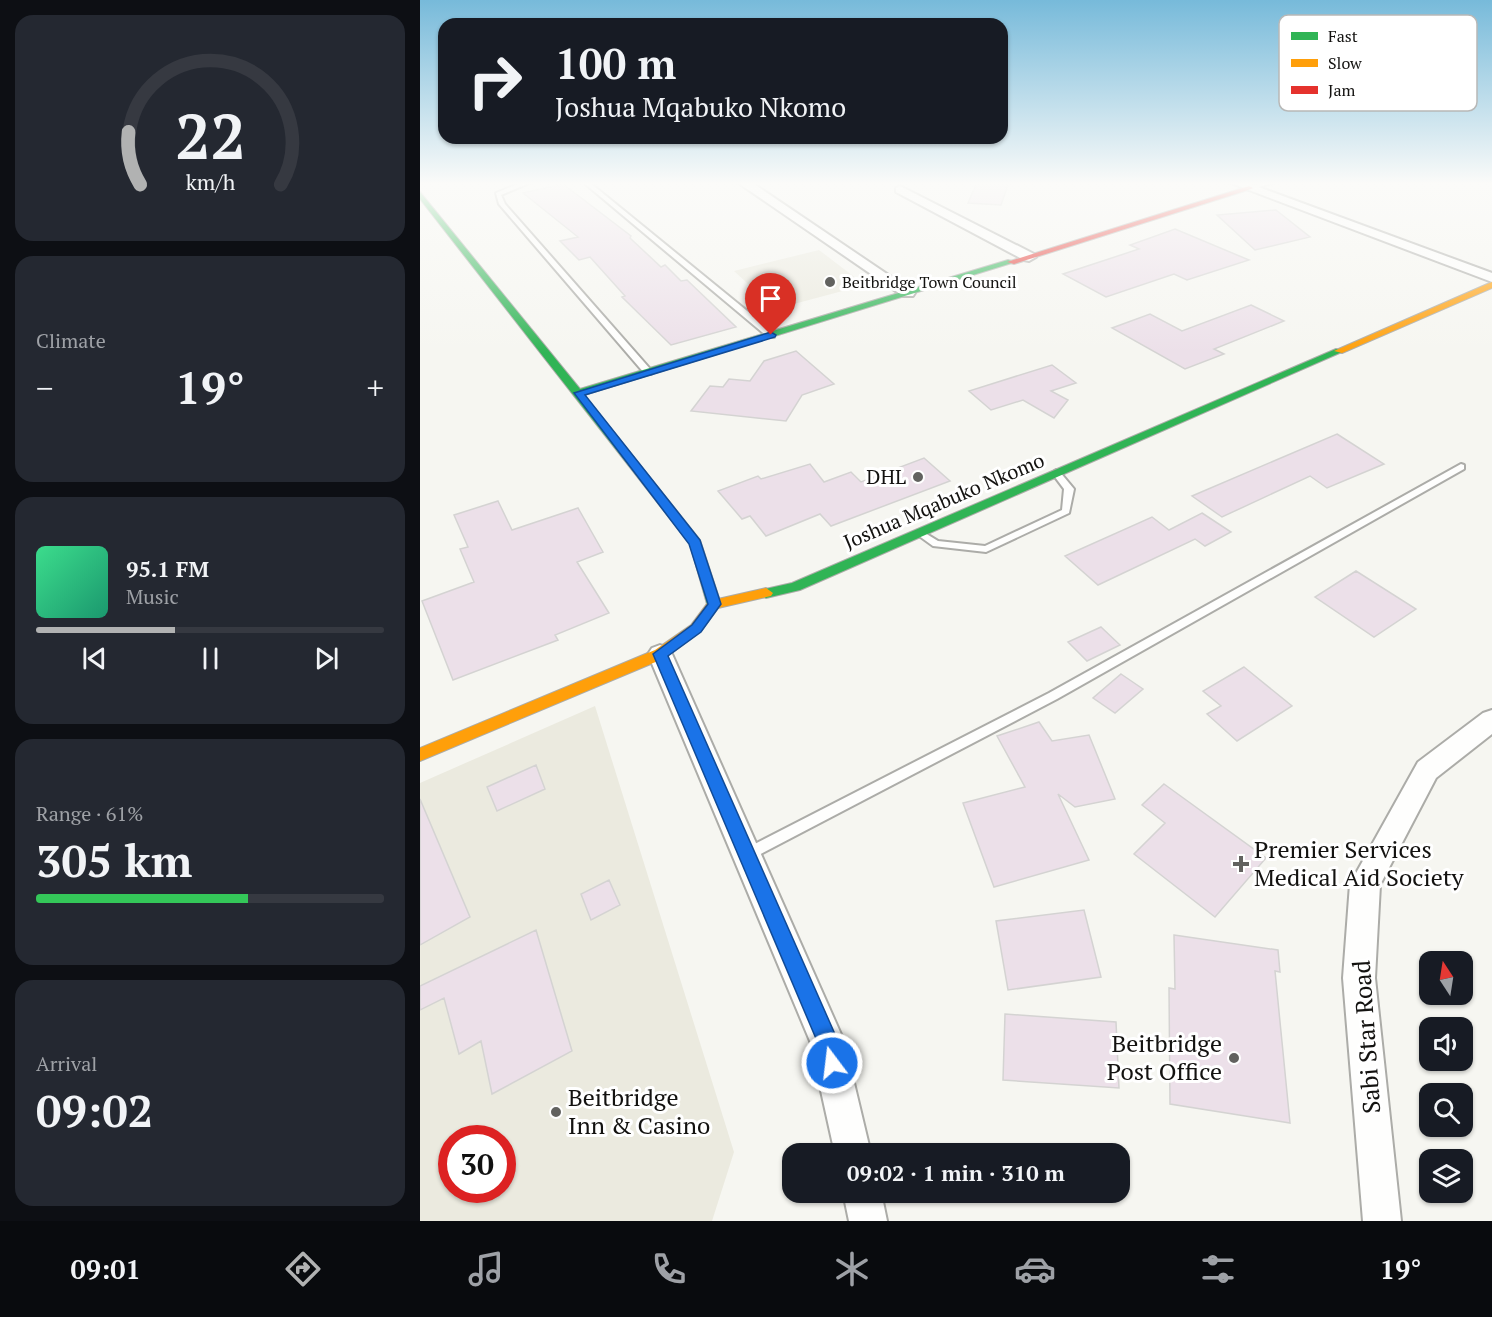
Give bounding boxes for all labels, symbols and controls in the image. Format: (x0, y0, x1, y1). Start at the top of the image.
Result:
legend (1279, 15, 1477, 111)
text: Fast (1328, 25, 1358, 47)
text: 100 m (555, 35, 676, 91)
icon: right (456, 42, 534, 120)
text: Slow (1328, 52, 1362, 74)
text: Jam (1328, 79, 1356, 101)
text: Joshua Mqabuko Nkomo (555, 89, 846, 125)
text: 22 (175, 94, 245, 177)
text: km/h (185, 168, 235, 196)
place label: Beitbridge Town Council (842, 271, 1017, 293)
pin (745, 273, 796, 335)
marker: Beitbridge Town Council (823, 275, 837, 289)
icon: arrive (754, 282, 787, 315)
text: Climate (36, 327, 106, 354)
text: 19° (175, 357, 245, 417)
text: − (36, 366, 54, 409)
text: + (366, 366, 384, 409)
street label: Joshua Mqabuko Nkomo (839, 446, 1048, 555)
place label: DHL (866, 463, 906, 490)
marker: DHL (911, 470, 925, 484)
text: 95.1 FM (126, 554, 209, 583)
text: Music (126, 583, 179, 610)
icon: previous (78, 642, 111, 675)
icon: pause (194, 642, 227, 675)
icon: next (310, 642, 343, 675)
text: Range · 61% (36, 800, 143, 827)
text: 305 km (36, 830, 192, 890)
place label: Premier Services Medical Aid Society (1254, 833, 1465, 893)
marker: Premier Services Medical Aid Society (1232, 855, 1250, 873)
north arrow (1419, 951, 1473, 1005)
map controls (1419, 951, 1473, 1203)
street label: Sabi Star Road (1345, 959, 1387, 1115)
button: sound (1419, 1017, 1473, 1071)
place label: Beitbridge Post Office (1107, 1027, 1222, 1087)
position arrow (800, 1031, 864, 1095)
text: Arrival (36, 1050, 97, 1077)
marker: Beitbridge Post Office (1227, 1051, 1241, 1065)
text: 09:02 (36, 1080, 153, 1140)
place label: Beitbridge Inn & Casino (568, 1081, 710, 1141)
button: search (1419, 1083, 1473, 1137)
marker: Beitbridge Inn & Casino (549, 1105, 563, 1119)
speed limit sign: 30 (438, 1125, 516, 1203)
button: layers (1419, 1149, 1473, 1203)
text: 09:02 · 1 min · 310 m (847, 1158, 1065, 1187)
icon: directions (282, 1248, 324, 1290)
icon: music (465, 1248, 507, 1290)
icon: phone (648, 1248, 690, 1290)
icon: climate (831, 1248, 873, 1290)
icon: car (1014, 1248, 1056, 1290)
icon: filters (1197, 1248, 1239, 1290)
text: 09:01 (71, 1251, 141, 1287)
text: 19° (1380, 1251, 1421, 1287)

